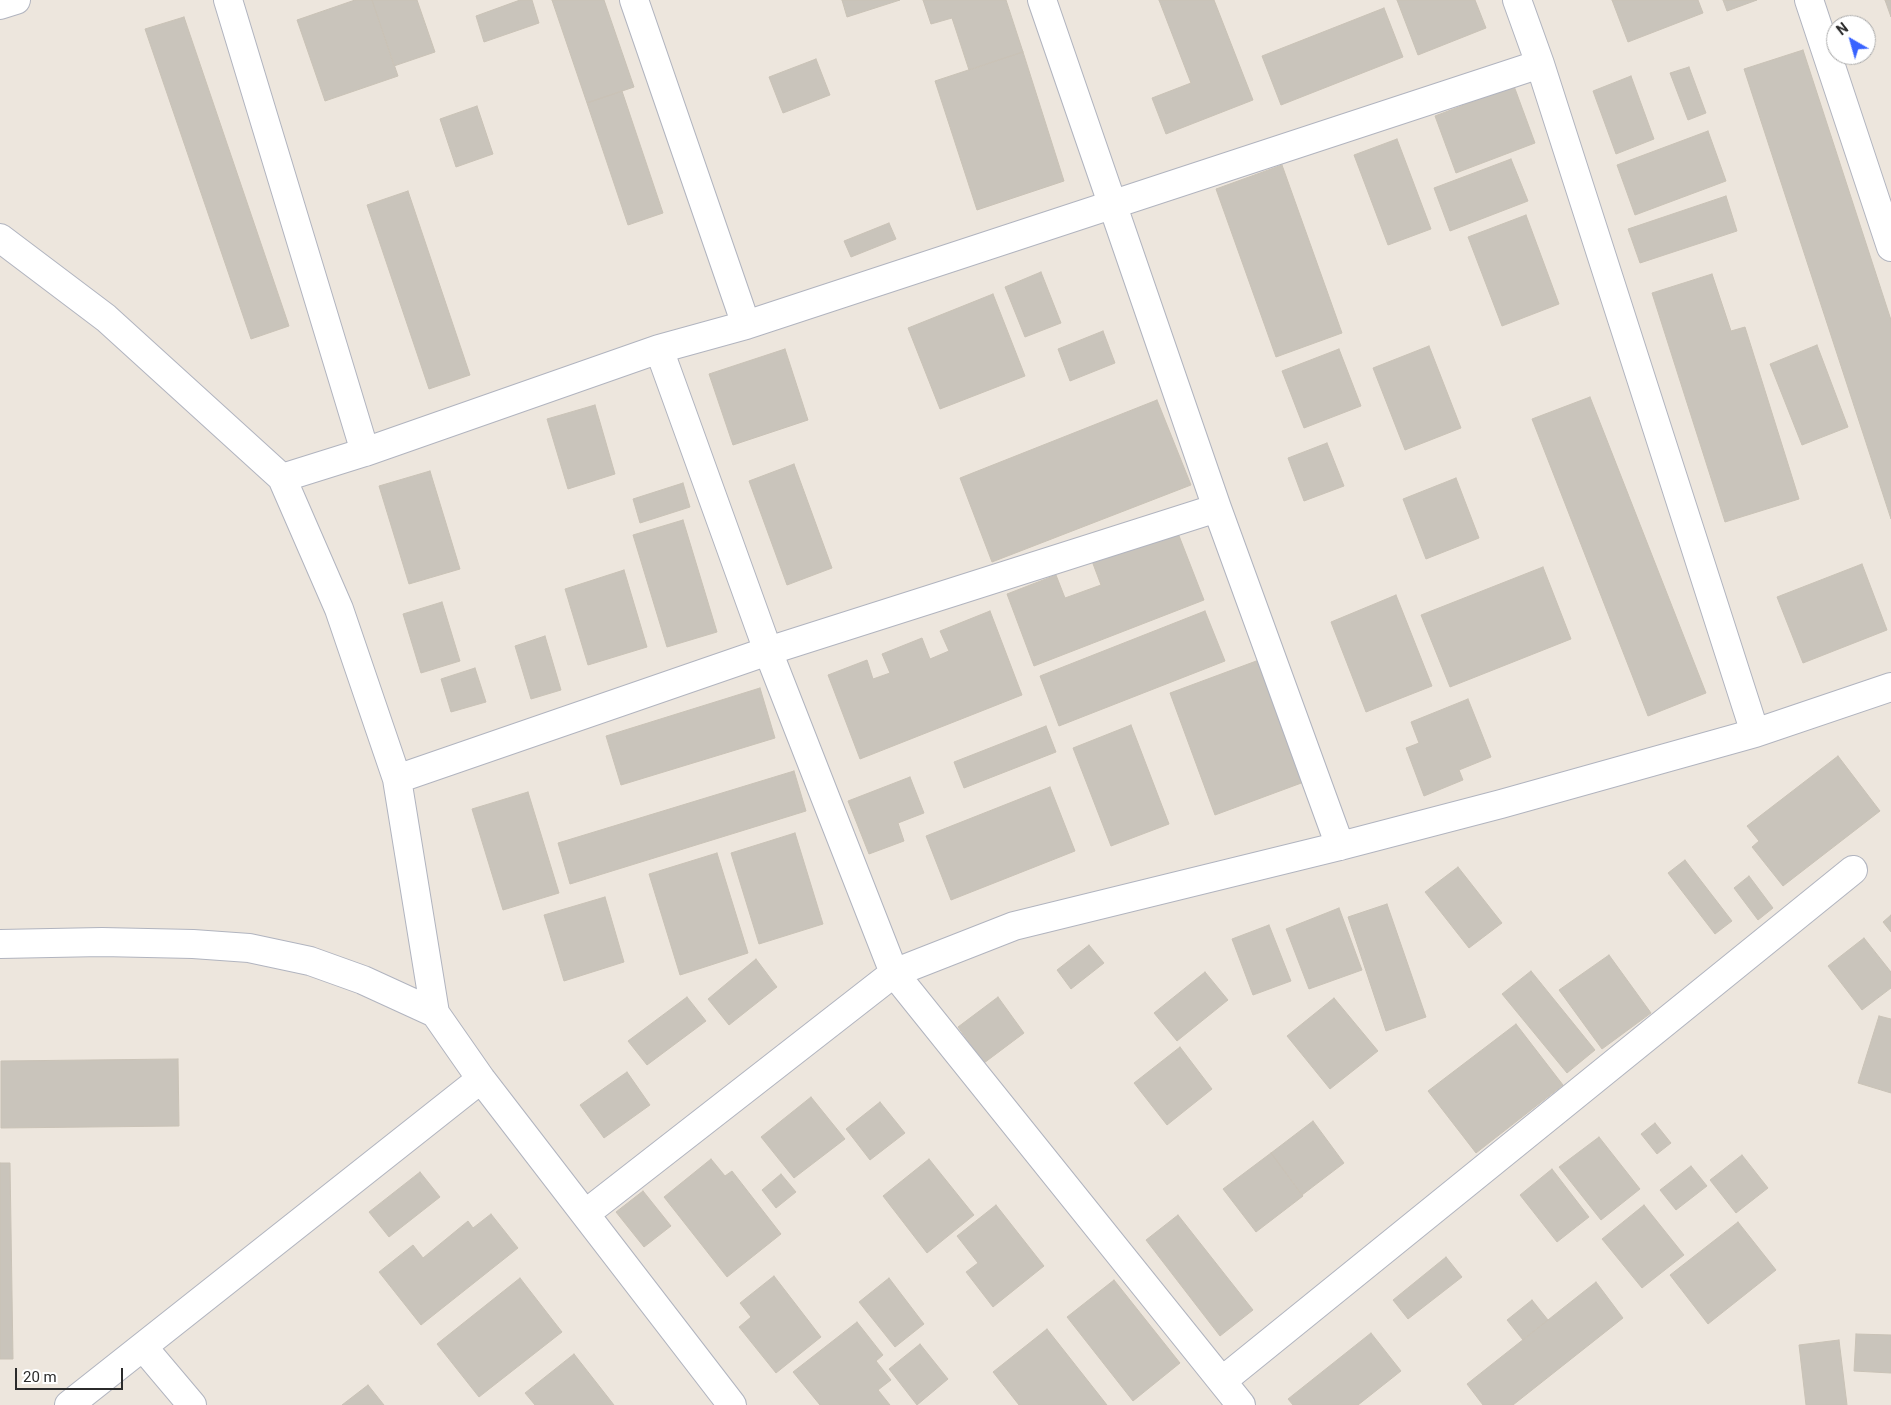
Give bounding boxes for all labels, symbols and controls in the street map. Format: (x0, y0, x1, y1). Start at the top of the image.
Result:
north arrow (1826, 15, 1876, 65)
text: N (1834, 20, 1851, 38)
scale bar (18, 1358, 125, 1390)
text: 20 m (23, 1368, 57, 1386)

